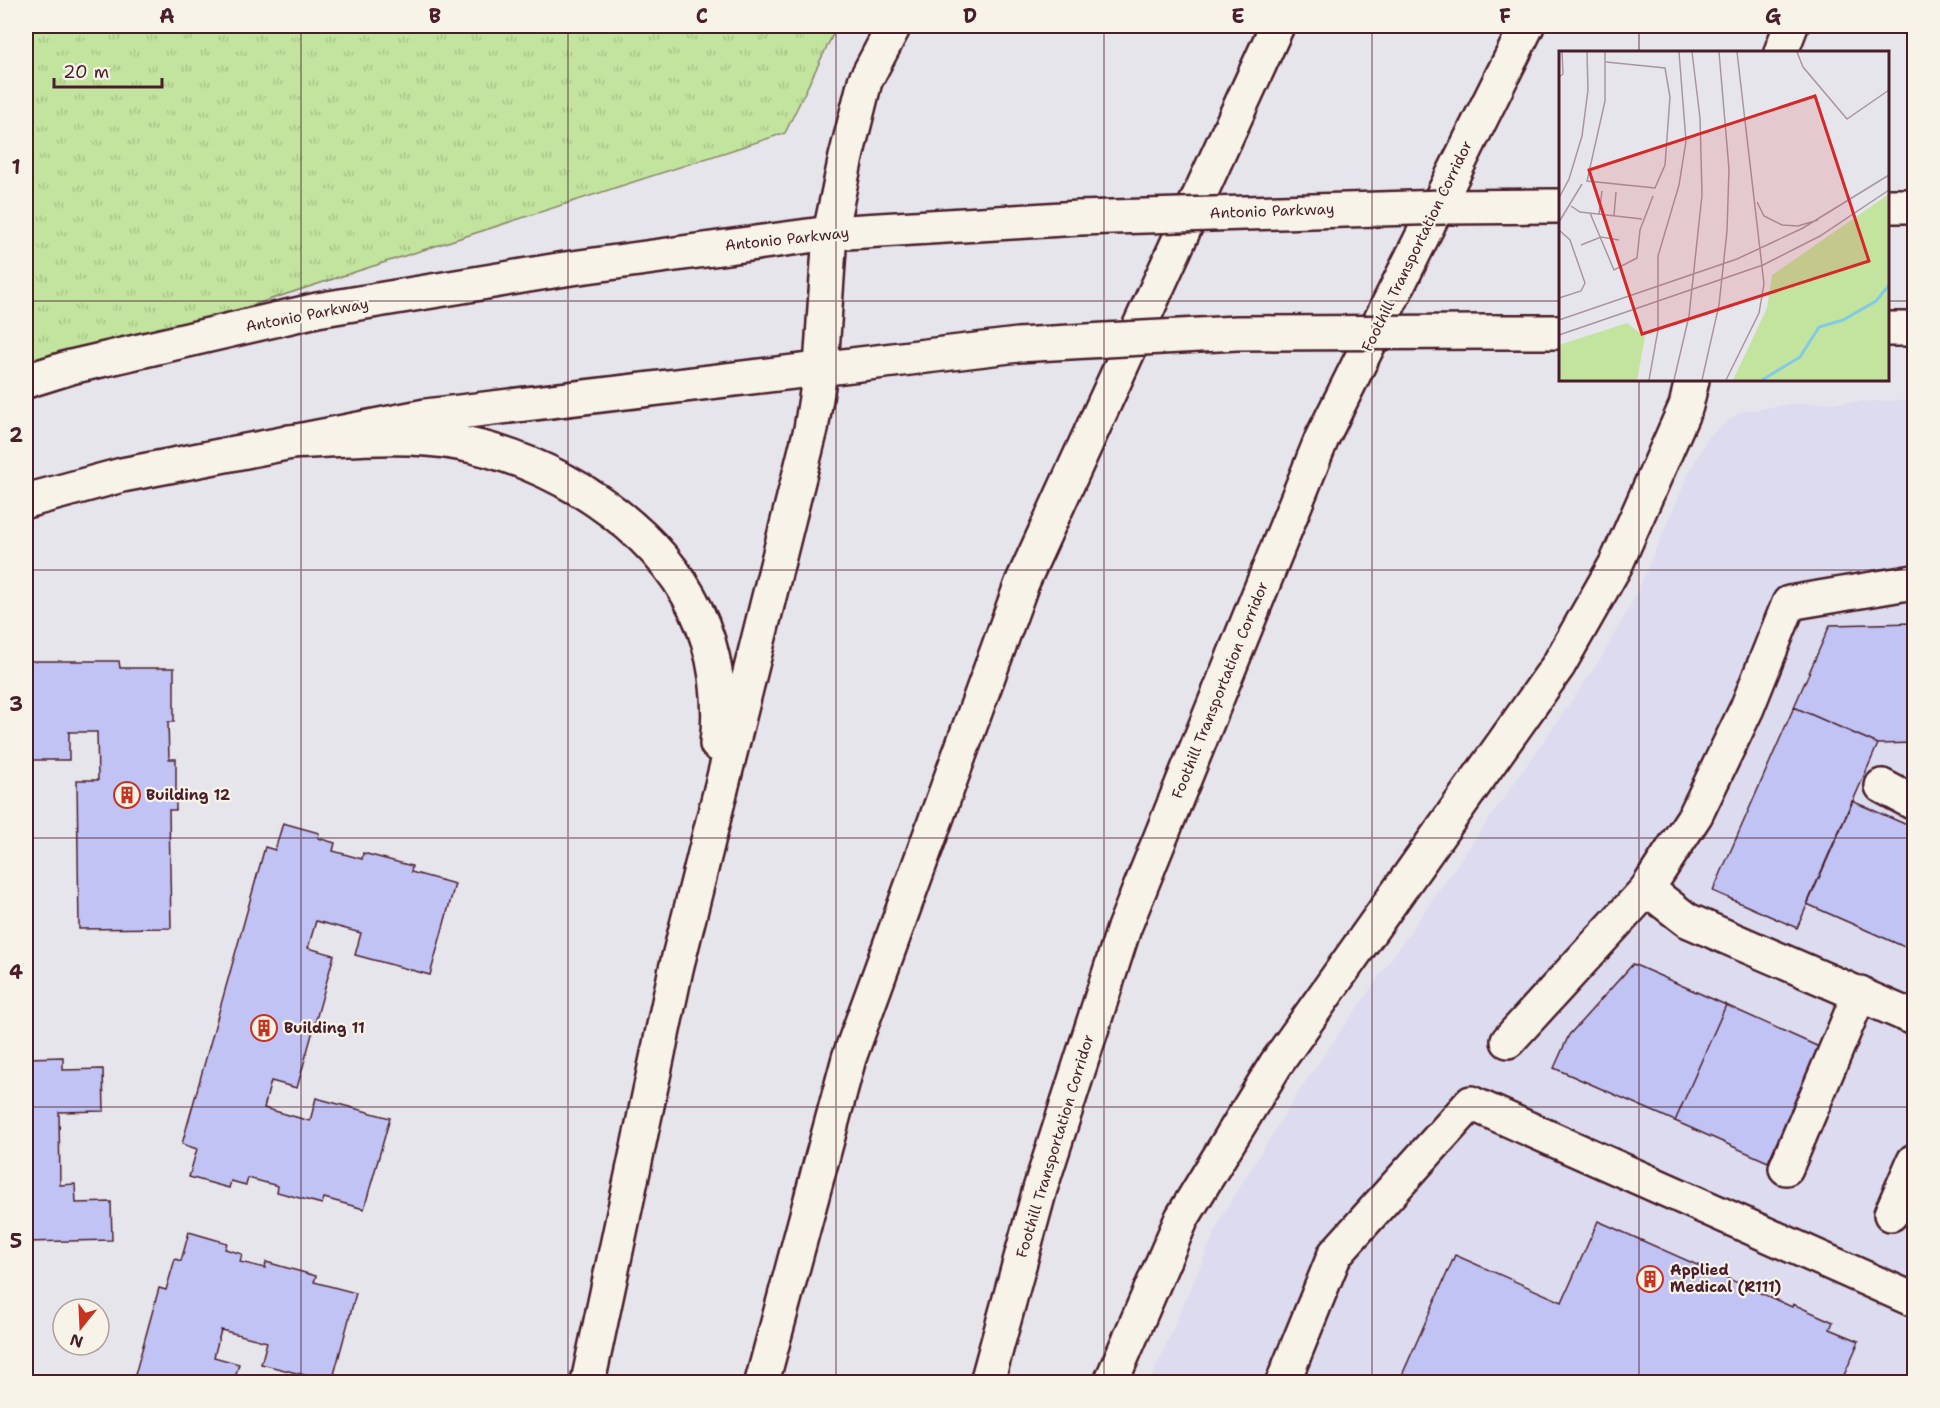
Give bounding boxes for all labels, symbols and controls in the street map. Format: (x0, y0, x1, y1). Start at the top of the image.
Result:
text: A (159, 3, 175, 29)
text: B (429, 3, 441, 29)
text: C (696, 3, 708, 29)
text: D (963, 3, 977, 29)
text: E (1231, 3, 1245, 29)
text: F (1499, 3, 1511, 29)
text: G (1765, 3, 1781, 29)
scale bar (54, 51, 162, 89)
inset map (1559, 51, 1889, 381)
text: 20 m (63, 60, 109, 84)
street label: Foothill Transportation Corridor (1357, 137, 1477, 355)
text: 1 (11, 154, 21, 180)
street label: Antonio Parkway (1209, 199, 1335, 223)
street label: Antonio Parkway (724, 223, 850, 255)
street label: Antonio Parkway (244, 293, 370, 337)
text: 2 (9, 422, 23, 448)
street label: Foothill Transportation Corridor (1167, 578, 1273, 802)
text: 3 (9, 691, 23, 717)
building icon: Building 12 (112, 780, 142, 810)
place label: Building 12 (146, 785, 231, 805)
text: 4 (9, 959, 23, 985)
building icon: Building 11 (249, 1013, 279, 1043)
place label: Building 11 (284, 1018, 365, 1038)
street label: Foothill Transportation Corridor (1011, 1032, 1099, 1260)
text: 5 (10, 1228, 22, 1254)
place label: Applied Medical (R111) (1670, 1260, 1781, 1297)
building icon: Applied Medical (R111) (1635, 1264, 1665, 1294)
north arrow (51, 1297, 111, 1357)
text: N (67, 1329, 86, 1353)

